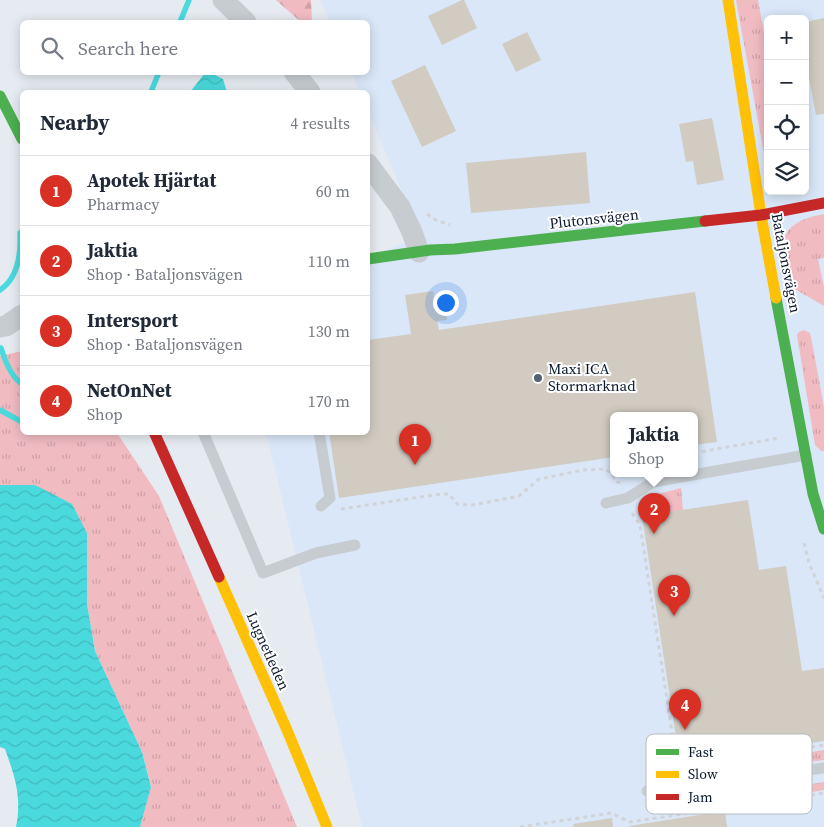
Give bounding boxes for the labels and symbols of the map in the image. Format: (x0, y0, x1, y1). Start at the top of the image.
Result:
street label: Plutonsvägen (548, 203, 640, 234)
street label: Bataljonsvägen (767, 211, 806, 315)
your location (433, 290, 459, 316)
place label: Maxi ICA Stormarknad (548, 358, 636, 396)
marker: Maxi ICA Stormarknad (532, 372, 544, 384)
pin: 1 (399, 424, 431, 465)
pin: 2 (638, 493, 670, 534)
pin: 3 (658, 575, 690, 616)
street label: Lugnetleden (242, 608, 295, 693)
pin: 4 (669, 689, 701, 730)
legend (646, 734, 812, 814)
text: Fast (688, 742, 714, 762)
text: Slow (688, 764, 718, 784)
text: Jam (687, 787, 713, 807)

